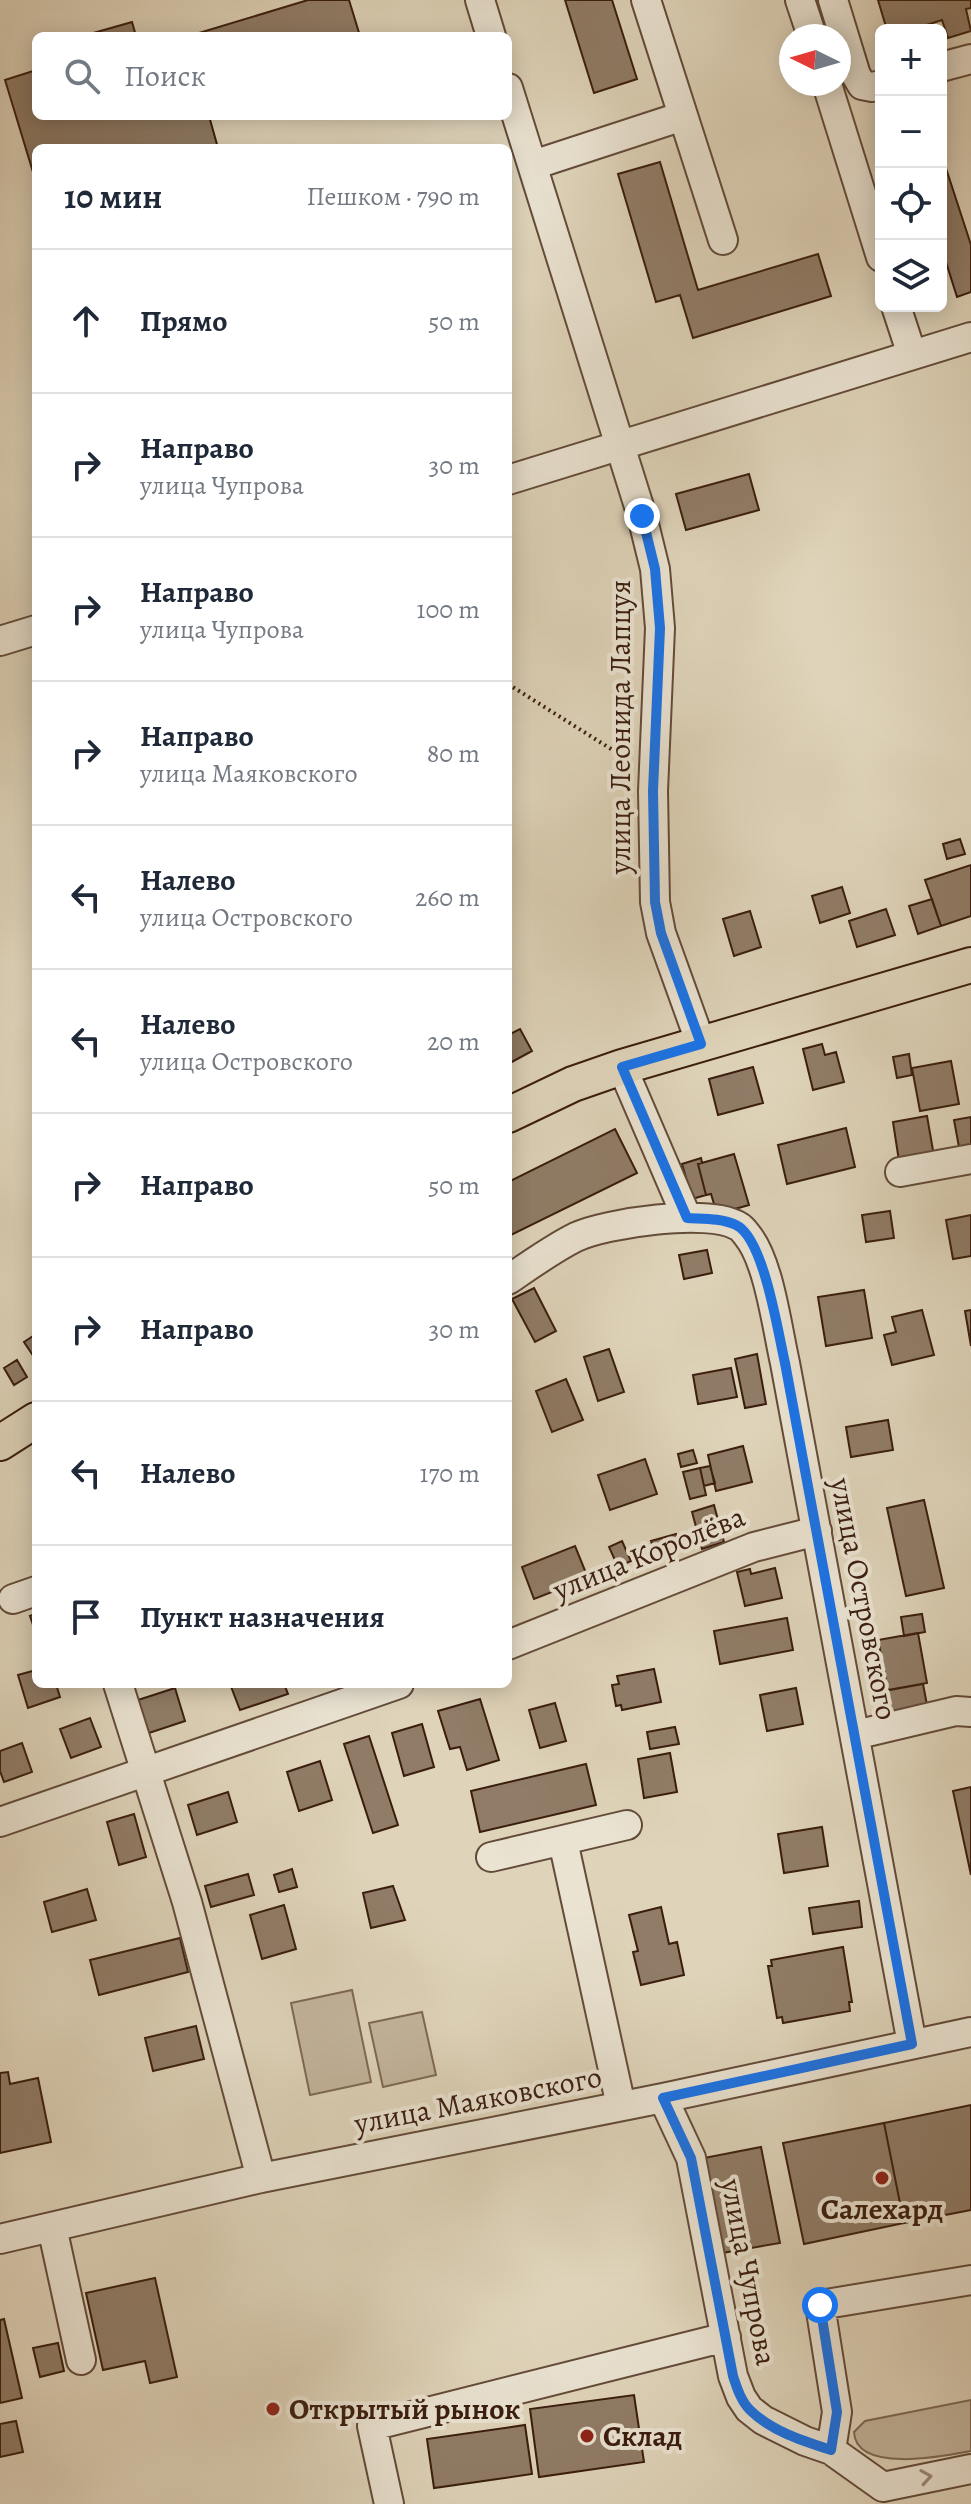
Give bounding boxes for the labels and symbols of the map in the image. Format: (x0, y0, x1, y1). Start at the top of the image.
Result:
north arrow (779, 24, 851, 96)
route end (624, 498, 660, 534)
street label: улица Леонида Лапцуя (600, 580, 640, 875)
street label: улица Островского (821, 1474, 907, 1723)
street label: улица Королёва (546, 1496, 751, 1610)
street label: улица Маяковского (350, 2056, 605, 2144)
marker: Салехард (873, 2169, 891, 2187)
street label: улица Чупрова (711, 2174, 787, 2369)
place label: Салехард (821, 2189, 943, 2229)
route start (802, 2287, 838, 2323)
place label: Открытый рынок (289, 2389, 521, 2429)
marker: Открытый рынок (264, 2400, 282, 2418)
place label: Склад (603, 2416, 682, 2456)
marker: Склад (578, 2427, 596, 2445)
one-way arrow (920, 2469, 933, 2486)

